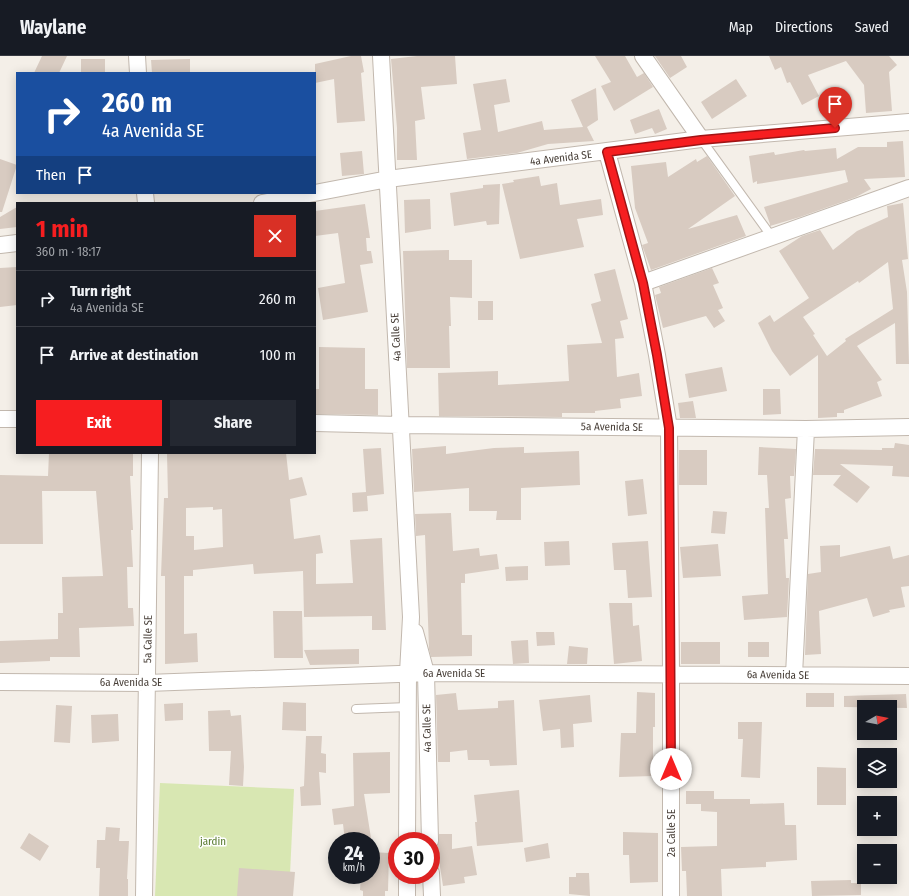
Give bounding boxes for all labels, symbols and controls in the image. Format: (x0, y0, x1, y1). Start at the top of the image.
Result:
text: Waylane (20, 16, 86, 39)
text: Map (729, 19, 753, 36)
text: Directions (775, 19, 833, 36)
text: Saved (855, 19, 889, 36)
text: 260 m (102, 86, 172, 119)
pin (818, 87, 852, 128)
icon: right (36, 88, 88, 140)
icon: arrive (824, 93, 846, 115)
text: 4a Avenida SE (102, 120, 204, 142)
street label: 4a Avenida SE (529, 148, 593, 168)
icon: arrive (74, 164, 96, 186)
text: Then (36, 166, 66, 184)
text: 1 min (36, 215, 88, 243)
button: close (254, 215, 296, 257)
text: 360 m · 18:17 (36, 244, 101, 259)
text: Turn right (70, 282, 131, 300)
icon: right (36, 288, 58, 310)
text: 260 m (259, 290, 296, 308)
text: 4a Avenida SE (70, 300, 144, 315)
street label: 4a Calle SE (388, 312, 404, 362)
icon: arrive (36, 344, 58, 366)
text: Arrive at destination (70, 346, 198, 364)
text: 100 m (259, 346, 296, 364)
button: Exit (36, 400, 162, 446)
button: Share (170, 400, 296, 446)
street label: 5a Avenida SE (581, 420, 643, 434)
street label: 5a Calle SE (141, 615, 155, 663)
street label: 6a Avenida SE (423, 667, 485, 680)
street label: 6a Avenida SE (747, 668, 809, 682)
street label: 6a Avenida SE (100, 676, 162, 689)
north arrow (857, 700, 897, 740)
map controls (857, 700, 897, 884)
street label: 4a Calle SE (420, 704, 434, 752)
position arrow (650, 748, 692, 790)
button: layers (857, 748, 897, 788)
button: + (857, 796, 897, 836)
street label: 2a Calle SE (665, 809, 678, 857)
speed limit sign: 30 (388, 832, 440, 884)
park label: jardin (199, 835, 226, 848)
text: 24 (344, 841, 364, 865)
button: − (857, 844, 897, 884)
text: km/h (343, 862, 365, 874)

